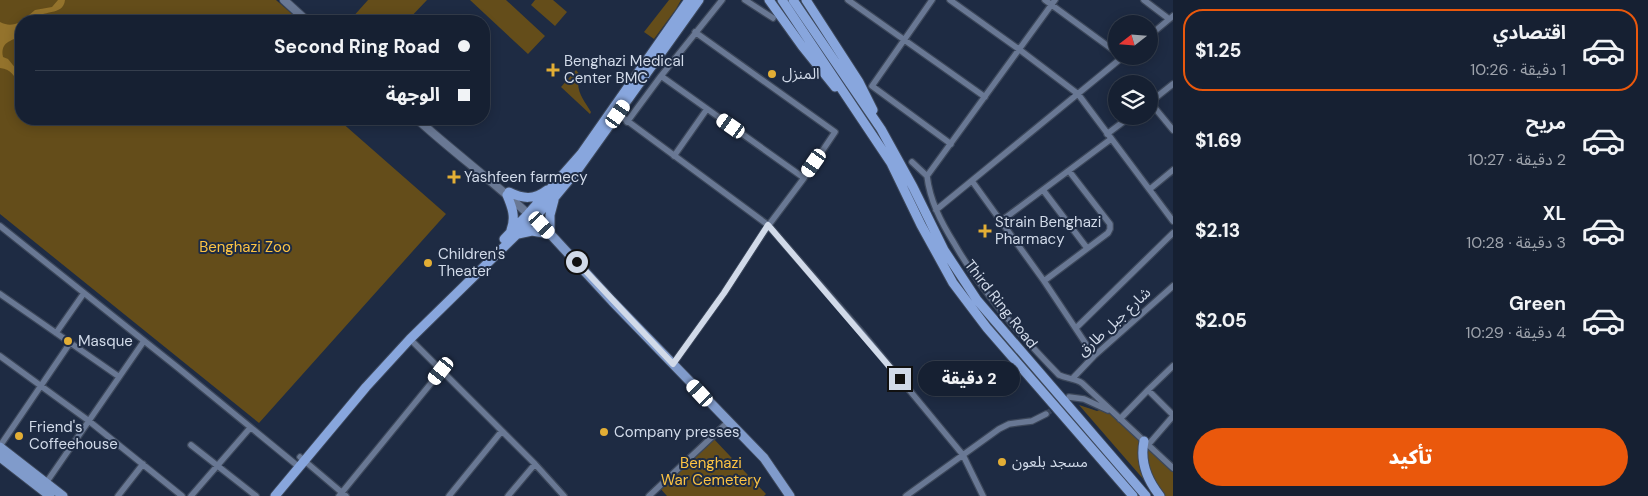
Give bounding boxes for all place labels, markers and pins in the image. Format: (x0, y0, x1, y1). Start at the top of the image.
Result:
place label: Benghazi Medical Center BMC (564, 51, 684, 88)
marker: Benghazi Medical Center BMC (546, 63, 560, 77)
place label: المنزل (782, 64, 820, 84)
marker: المنزل (766, 68, 778, 80)
place label: Yashfeen farmecy (464, 167, 588, 187)
marker: Yashfeen farmecy (448, 171, 460, 183)
place label: Strain Benghazi Pharmacy (995, 212, 1101, 249)
marker: Strain Benghazi Pharmacy (979, 225, 991, 237)
place label: Children's Theater (438, 244, 505, 281)
marker: Children's Theater (422, 257, 434, 269)
place label: Masque (78, 331, 133, 351)
marker: Masque (62, 335, 74, 347)
place label: Friend's Coffeehouse (29, 417, 118, 454)
place label: Company presses (614, 422, 740, 442)
marker: Company presses (598, 426, 610, 438)
marker: Friend's Coffeehouse (13, 430, 25, 442)
place label: مسجد بلعون (1012, 452, 1088, 472)
marker: مسجد بلعون (996, 456, 1008, 468)

